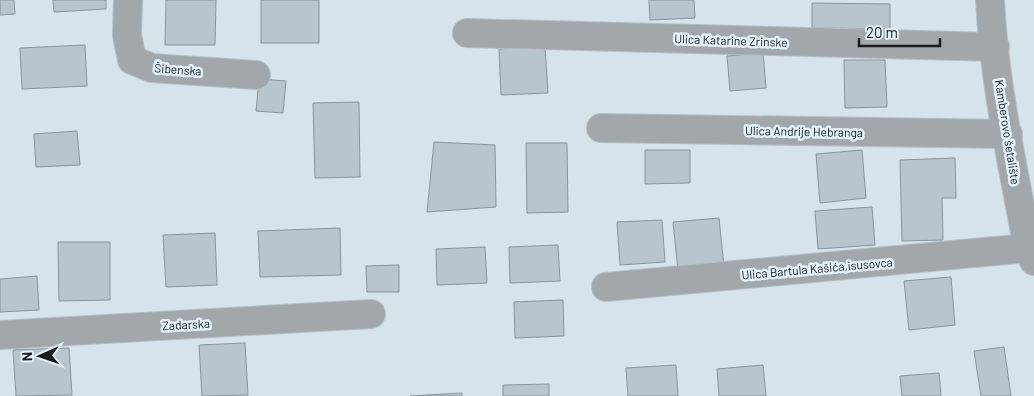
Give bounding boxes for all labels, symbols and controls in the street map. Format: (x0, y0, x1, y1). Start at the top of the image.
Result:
scale bar (859, 15, 940, 47)
text: 20 m (866, 23, 898, 41)
street label: Ulica Katarine Zrinske (674, 31, 788, 49)
street label: Šibenska (154, 60, 202, 78)
street label: Kamberovo šetalište (993, 79, 1023, 185)
street label: Ulica Andrije Hebranga (745, 123, 863, 139)
street label: Ulica Bartula Kašića,isusovca (741, 254, 893, 282)
street label: Zadarska (162, 316, 210, 332)
north arrow (15, 331, 65, 381)
text: N (18, 352, 35, 361)

